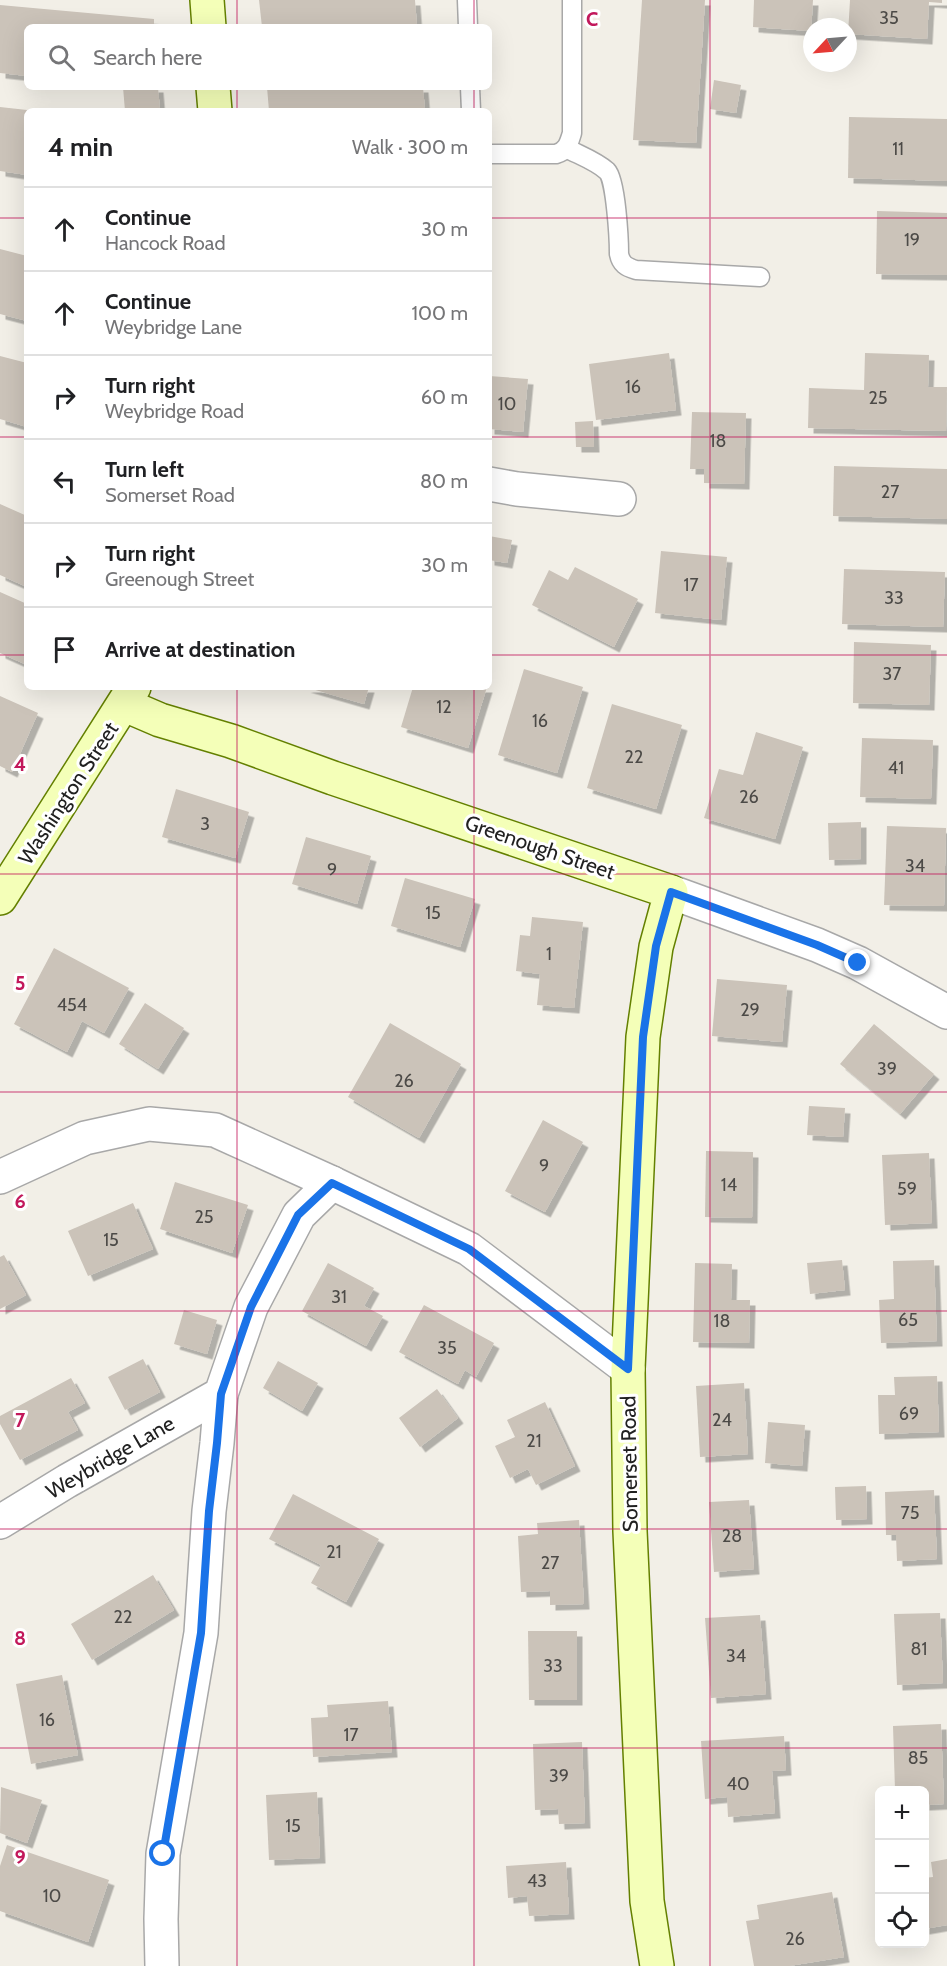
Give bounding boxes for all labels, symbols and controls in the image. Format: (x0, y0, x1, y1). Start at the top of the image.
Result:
text: C (586, 7, 598, 31)
house number: 35 (879, 7, 899, 29)
north arrow (803, 18, 857, 72)
search box (24, 24, 492, 90)
icon: search (45, 41, 78, 74)
text: Search here (93, 44, 202, 71)
text: 4 min (48, 131, 113, 163)
text: Walk · 300 m (352, 135, 468, 159)
house number: 11 (892, 138, 904, 160)
text: Continue (105, 204, 191, 231)
icon: ahead (48, 213, 81, 246)
text: 30 m (421, 217, 468, 241)
house number: 19 (904, 229, 920, 251)
text: Hancock Road (105, 231, 226, 255)
text: Continue (105, 288, 191, 315)
icon: ahead (48, 297, 81, 330)
text: 100 m (412, 301, 468, 325)
text: Weybridge Lane (105, 315, 242, 339)
text: Turn right (105, 372, 195, 399)
house number: 16 (625, 376, 641, 398)
icon: right (48, 381, 81, 414)
text: 60 m (421, 385, 468, 409)
house number: 25 (868, 387, 888, 409)
house number: 10 (498, 393, 516, 415)
text: Weybridge Road (105, 399, 244, 423)
house number: 18 (710, 430, 726, 452)
text: Turn left (105, 456, 184, 483)
icon: left (48, 465, 81, 498)
text: 80 m (420, 469, 468, 493)
house number: 27 (881, 481, 899, 503)
text: Somerset Road (105, 483, 235, 507)
text: Turn right (105, 540, 195, 567)
icon: right (48, 549, 81, 582)
text: 30 m (421, 553, 468, 577)
text: Greenough Street (105, 567, 254, 591)
house number: 17 (684, 574, 698, 596)
house number: 33 (884, 587, 904, 609)
icon: arrive (48, 633, 81, 666)
text: Arrive at destination (105, 636, 295, 663)
house number: 37 (883, 663, 901, 685)
house number: 12 (436, 696, 452, 718)
house number: 16 (532, 710, 548, 732)
street label: Washington Street (13, 717, 123, 869)
house number: 22 (625, 746, 643, 768)
text: 4 (14, 752, 26, 776)
house number: 41 (888, 757, 904, 779)
house number: 26 (739, 786, 759, 808)
street label: Greenough Street (462, 810, 618, 884)
house number: 3 (200, 813, 210, 835)
house number: 34 (905, 855, 925, 877)
house number: 9 (327, 859, 337, 881)
house number: 15 (425, 902, 441, 924)
house number: 1 (546, 943, 552, 965)
route end (844, 949, 870, 975)
text: 5 (15, 971, 25, 995)
house number: 454 (57, 994, 87, 1016)
house number: 29 (740, 999, 760, 1021)
house number: 39 (877, 1058, 897, 1080)
house number: 26 (394, 1070, 414, 1092)
house number: 9 (539, 1155, 549, 1177)
house number: 14 (721, 1174, 737, 1196)
house number: 59 (897, 1178, 917, 1200)
text: 6 (14, 1189, 26, 1213)
house number: 25 (194, 1206, 214, 1228)
house number: 15 (103, 1229, 119, 1251)
house number: 31 (331, 1286, 347, 1308)
house number: 65 (898, 1309, 918, 1331)
house number: 18 (714, 1310, 730, 1332)
house number: 35 (437, 1337, 457, 1359)
street label: Somerset Road (615, 1396, 643, 1532)
house number: 69 (899, 1403, 919, 1425)
text: 7 (15, 1408, 26, 1432)
house number: 24 (712, 1409, 732, 1431)
street label: Weybridge Lane (42, 1410, 179, 1504)
house number: 21 (526, 1430, 542, 1452)
house number: 75 (901, 1502, 919, 1524)
house number: 28 (722, 1525, 742, 1547)
house number: 21 (326, 1541, 342, 1563)
house number: 27 (541, 1552, 559, 1574)
house number: 22 (114, 1606, 132, 1628)
text: 8 (14, 1626, 26, 1650)
house number: 81 (911, 1638, 927, 1660)
house number: 34 (726, 1645, 746, 1667)
house number: 33 (543, 1655, 563, 1677)
house number: 16 (39, 1709, 55, 1731)
house number: 17 (344, 1724, 358, 1746)
house number: 85 (908, 1747, 928, 1769)
house number: 39 (549, 1765, 569, 1787)
house number: 40 (727, 1773, 749, 1795)
map controls (875, 1786, 929, 1948)
button: + (875, 1786, 929, 1840)
house number: 15 (285, 1815, 301, 1837)
route start (149, 1840, 175, 1866)
button: − (875, 1840, 929, 1894)
text: 9 (14, 1845, 26, 1869)
house number: 43 (527, 1870, 547, 1892)
house number: 10 (43, 1885, 61, 1907)
button: locate (875, 1894, 929, 1948)
house number: 26 (785, 1928, 805, 1950)

